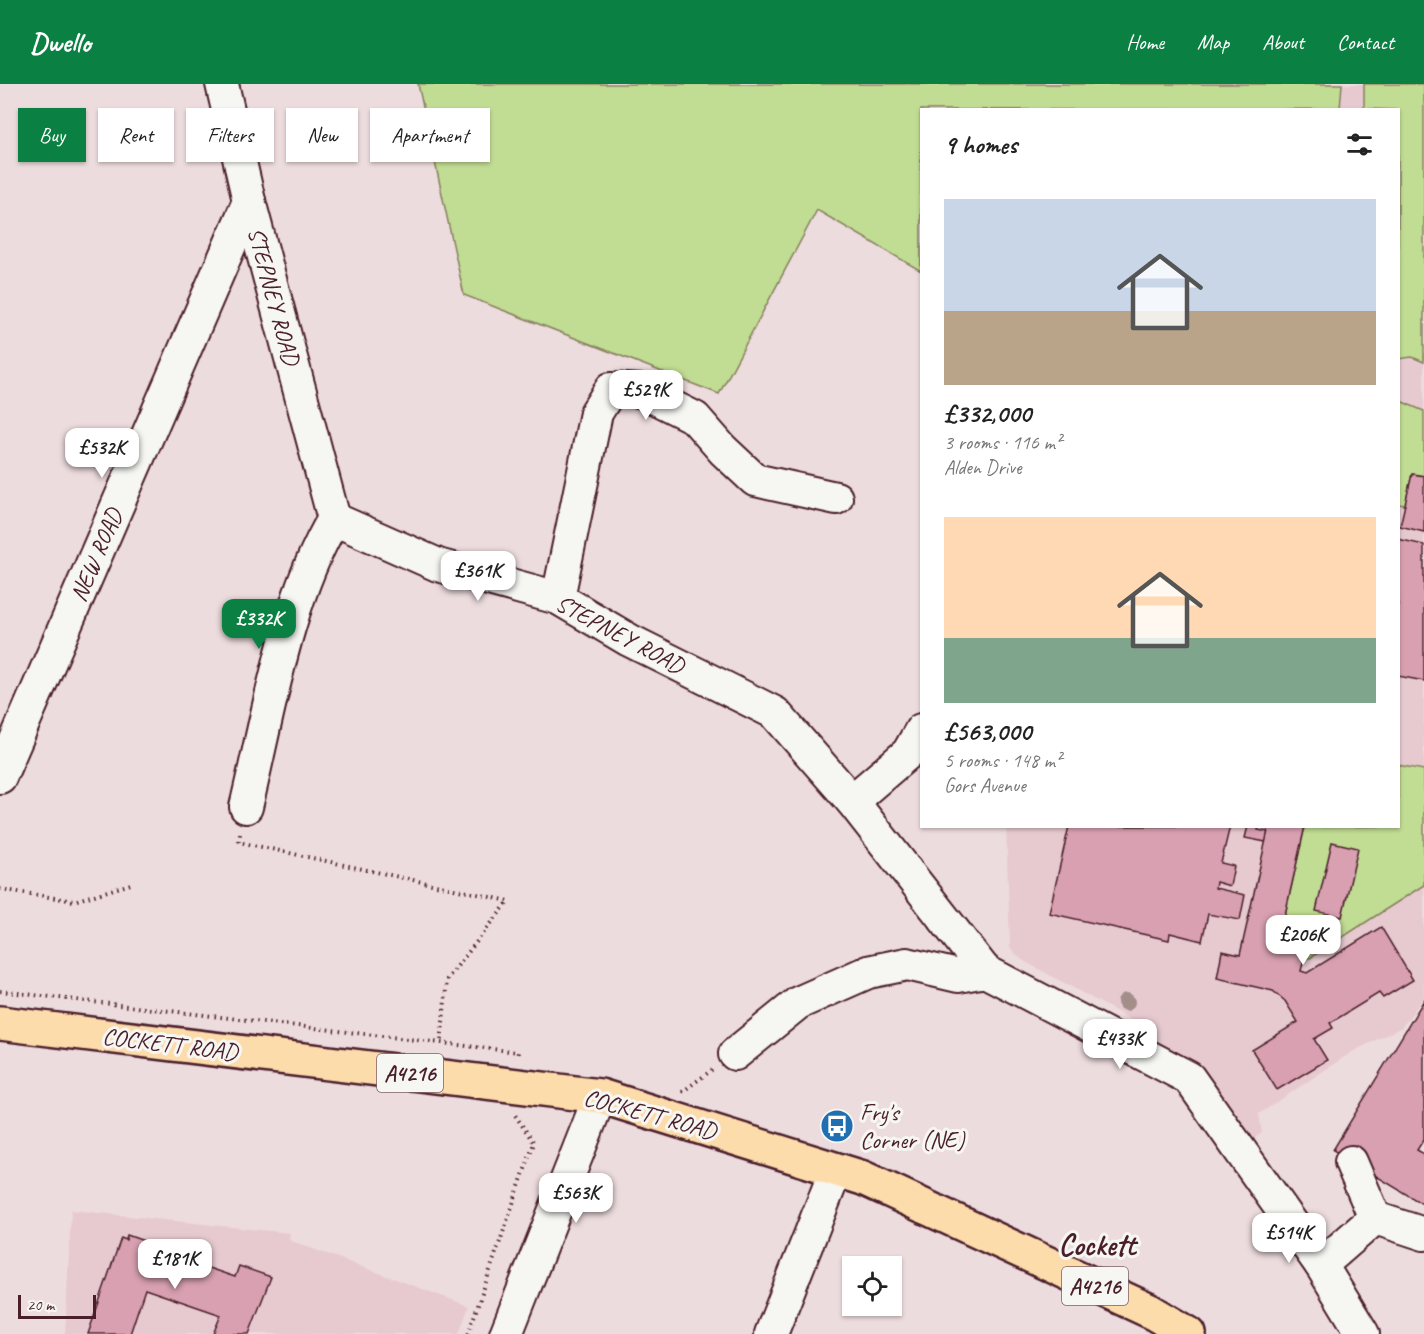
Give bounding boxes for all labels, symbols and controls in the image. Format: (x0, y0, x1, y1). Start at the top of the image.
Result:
text: Dwello (30, 25, 91, 60)
text: Home (1126, 29, 1164, 55)
text: Map (1197, 29, 1229, 55)
text: About (1262, 29, 1304, 55)
text: Contact (1337, 29, 1394, 55)
chip: Buy (18, 108, 86, 162)
chip: Rent (98, 108, 174, 162)
chip: Filters (186, 108, 274, 162)
chip: New (286, 108, 358, 162)
chip: Apartment (370, 108, 490, 162)
text: 9 homes (944, 128, 1017, 161)
icon: filters (1343, 128, 1376, 161)
street label: STEPNEY ROAD (241, 224, 307, 370)
icon: home (1106, 238, 1214, 346)
pin: £529K (604, 370, 688, 421)
text: £529K (623, 377, 669, 402)
text: £332,000 (944, 397, 1031, 430)
pin: £532K (60, 428, 144, 479)
text: 3 rooms · 116 m² (944, 430, 1061, 455)
text: £532K (79, 435, 125, 460)
text: Alden Drive (944, 455, 1021, 480)
street label: NEW ROAD (63, 502, 130, 606)
pin: £361K (436, 551, 520, 602)
icon: home (1106, 556, 1214, 664)
text: £361K (455, 558, 501, 583)
street label: STEPNEY ROAD (551, 588, 691, 681)
pin: £332K (217, 599, 301, 650)
text: £332K (236, 606, 282, 631)
text: £563,000 (944, 715, 1031, 748)
text: 5 rooms · 148 m² (944, 748, 1061, 773)
text: Gors Avenue (944, 773, 1026, 798)
pin: £206K (1261, 915, 1345, 966)
text: £206K (1280, 922, 1326, 947)
pin: £433K (1078, 1019, 1162, 1070)
street label: COCKETT ROAD (101, 1021, 241, 1067)
text: £433K (1097, 1026, 1143, 1051)
road number: A4216 (377, 1054, 443, 1092)
street label: COCKETT ROAD (581, 1082, 721, 1147)
place label: Fry's Corner (NE) (860, 1097, 965, 1155)
bus stop icon: Fry's Corner (NE) (819, 1108, 855, 1144)
pin: £563K (534, 1173, 618, 1224)
text: £563K (553, 1180, 599, 1205)
pin: £514K (1247, 1213, 1331, 1264)
text: £514K (1266, 1220, 1312, 1245)
district label: Cockett (1058, 1226, 1139, 1264)
pin: £181K (133, 1239, 217, 1290)
text: £181K (152, 1246, 198, 1271)
map controls (842, 1256, 902, 1316)
button: locate (842, 1256, 902, 1316)
road number: A4216 (1062, 1267, 1128, 1305)
scale bar (18, 1292, 96, 1320)
text: 20 m (27, 1295, 54, 1315)

